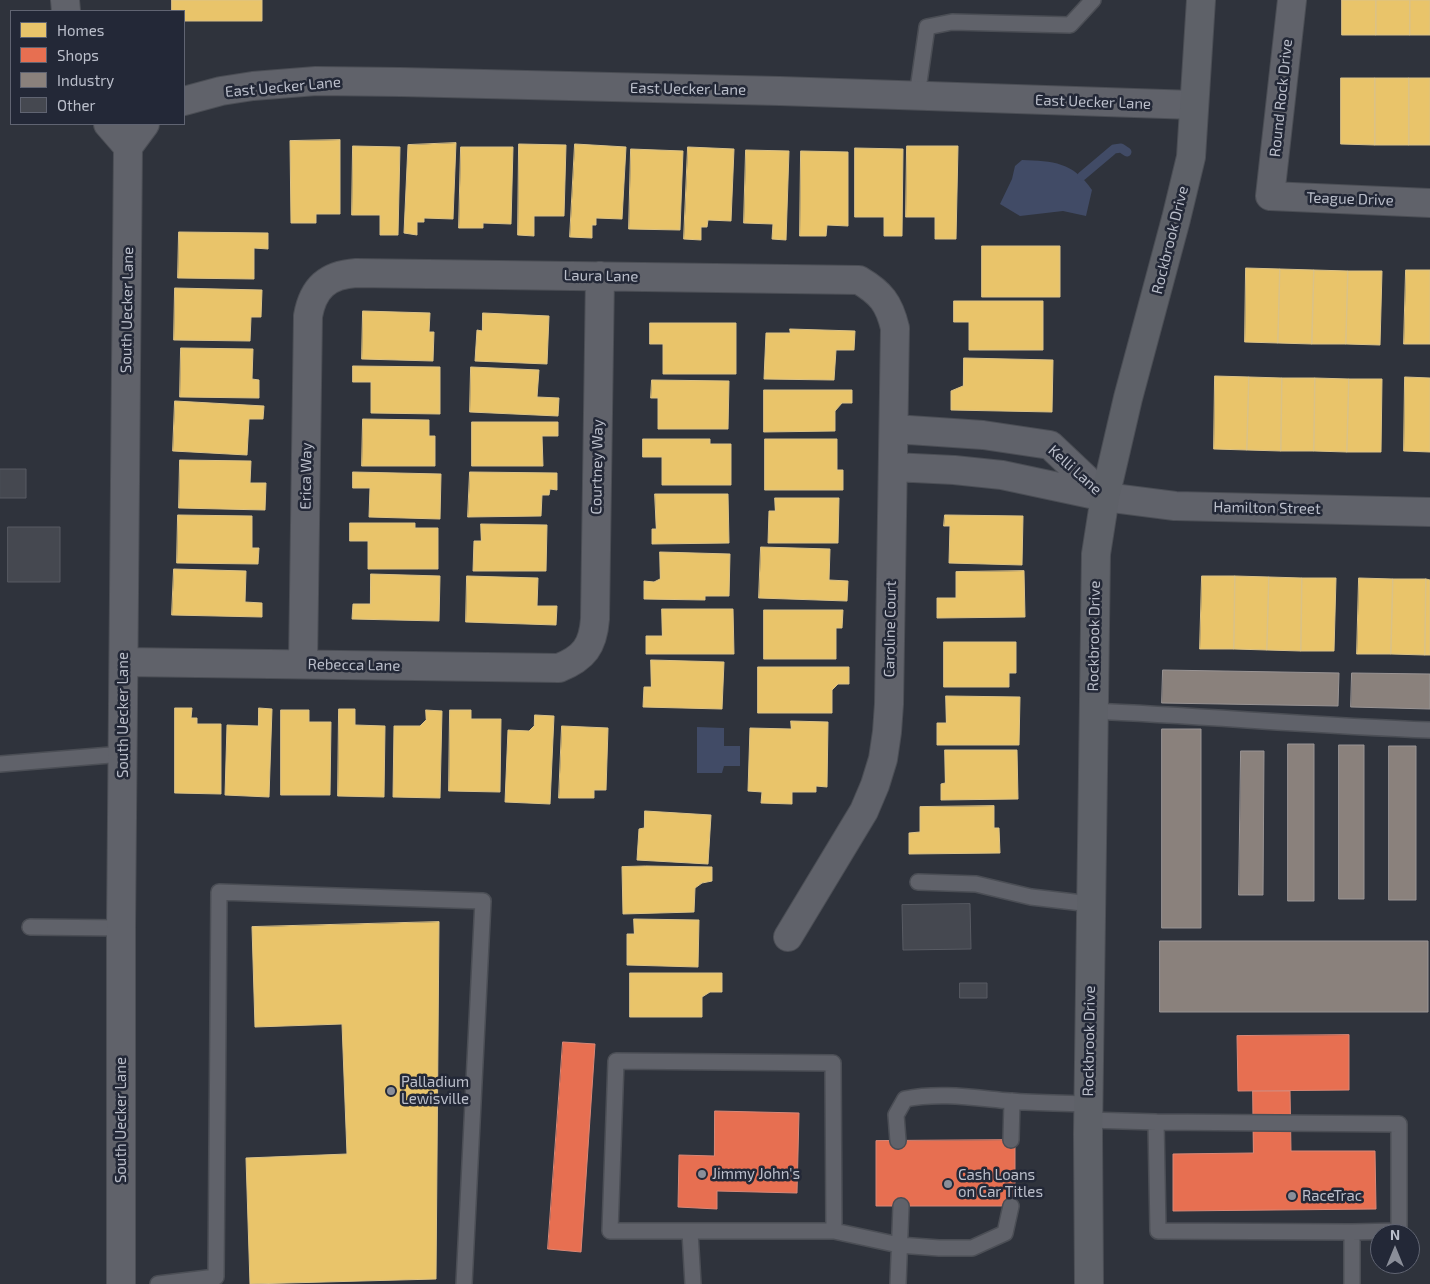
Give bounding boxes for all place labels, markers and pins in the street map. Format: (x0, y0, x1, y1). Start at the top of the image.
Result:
place label: Palladium Lewisville (401, 1073, 469, 1108)
marker: Palladium Lewisville (385, 1085, 397, 1097)
place label: Jimmy John's (712, 1165, 800, 1183)
place label: Cash Loans on Car Titles (958, 1166, 1043, 1201)
marker: Jimmy John's (696, 1168, 708, 1180)
marker: Cash Loans on Car Titles (942, 1178, 954, 1190)
place label: RaceTrac (1302, 1187, 1362, 1205)
marker: RaceTrac (1286, 1190, 1298, 1202)

